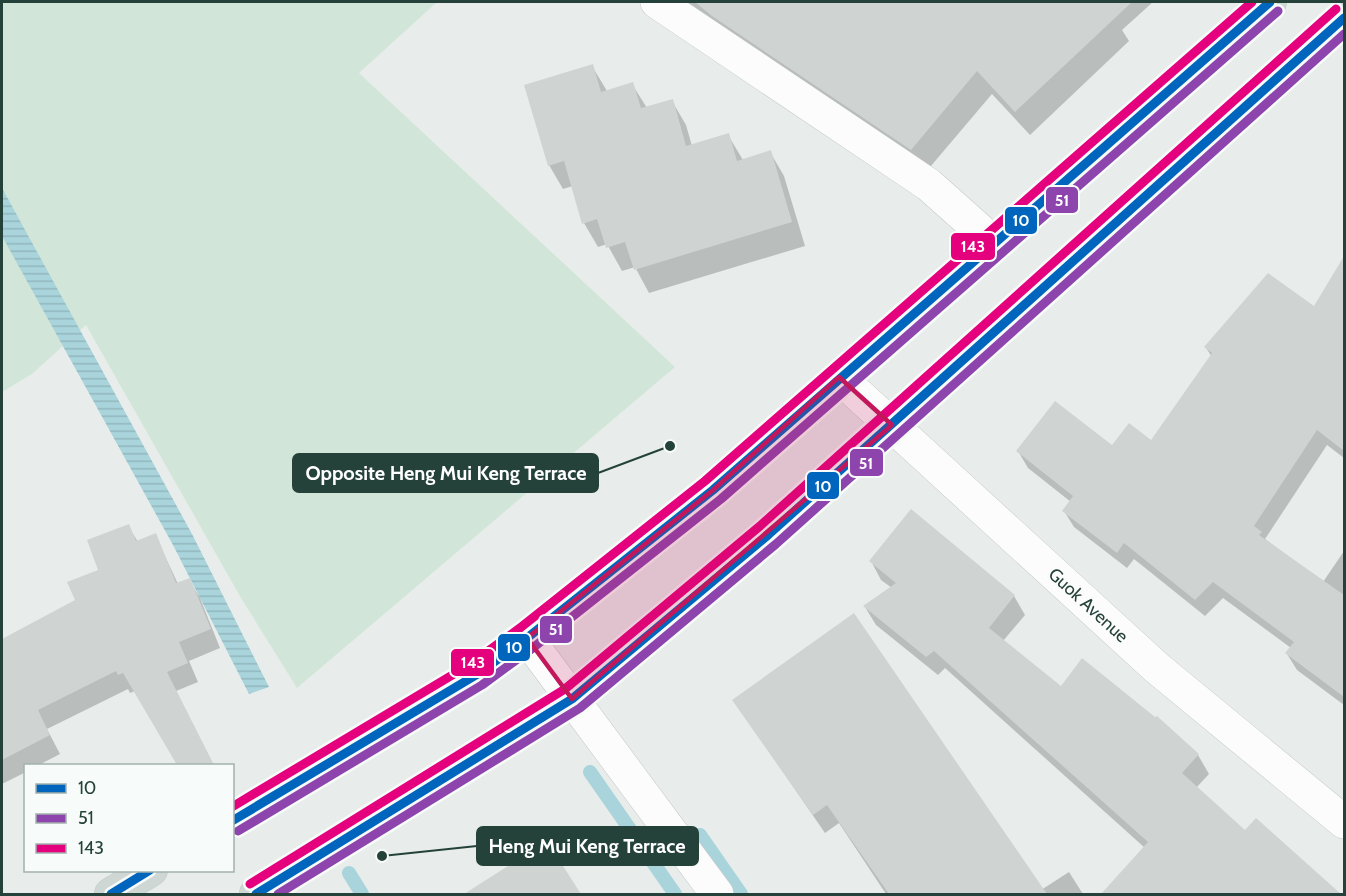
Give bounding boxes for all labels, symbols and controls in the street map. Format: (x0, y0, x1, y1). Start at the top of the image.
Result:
line badge: 51 (1045, 186, 1079, 214)
text: 51 (1055, 191, 1069, 210)
line badge: 10 (1004, 206, 1038, 235)
text: 10 (1012, 211, 1030, 230)
line badge: 143 (950, 232, 996, 261)
text: 143 (961, 237, 985, 256)
line badge: 51 (849, 448, 884, 477)
callout: Opposite Heng Mui Keng Terrace (293, 454, 598, 492)
text: 51 (859, 454, 873, 473)
text: Opposite Heng Mui Keng Terrace (305, 461, 587, 485)
line badge: 10 (806, 471, 840, 500)
text: 10 (814, 477, 832, 496)
street label: Guok Avenue (1044, 563, 1133, 647)
line badge: 51 (539, 615, 573, 644)
text: 51 (549, 620, 563, 639)
line badge: 10 (497, 633, 531, 662)
text: 10 (505, 638, 523, 657)
line badge: 143 (450, 648, 495, 677)
text: 143 (461, 653, 485, 672)
legend (24, 764, 234, 872)
text: 10 (78, 777, 96, 799)
text: 51 (78, 807, 94, 829)
callout: Heng Mui Keng Terrace (477, 827, 698, 865)
text: Heng Mui Keng Terrace (489, 834, 685, 858)
text: 143 (78, 837, 104, 859)

